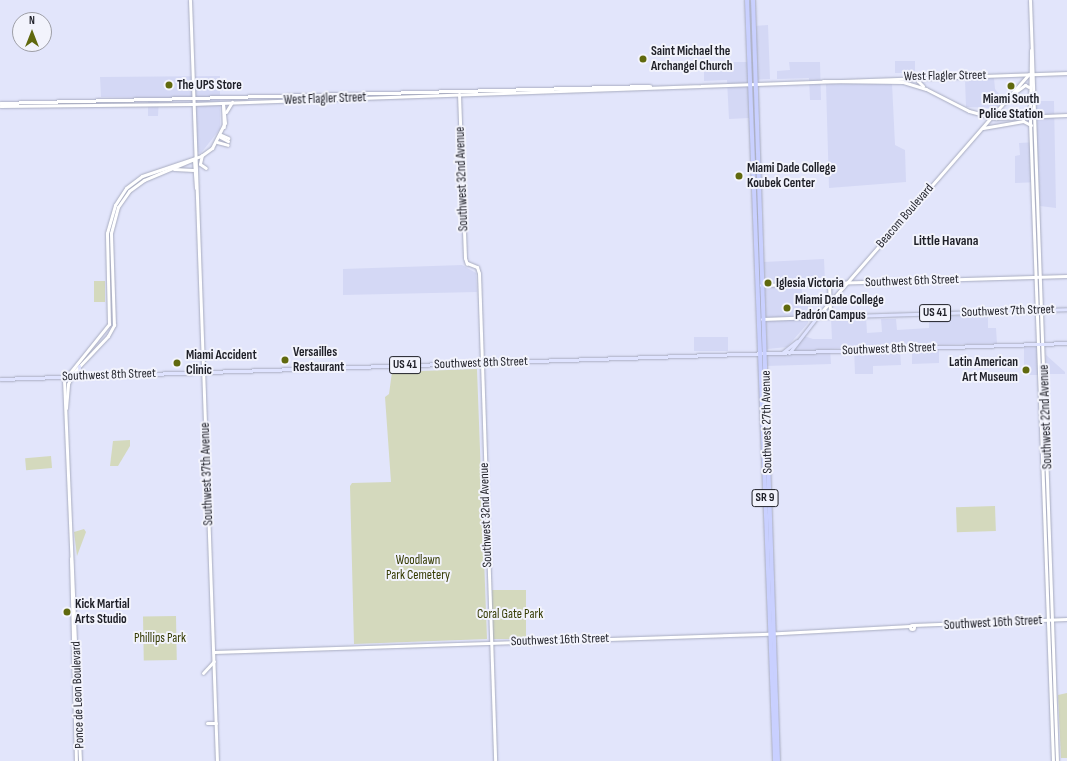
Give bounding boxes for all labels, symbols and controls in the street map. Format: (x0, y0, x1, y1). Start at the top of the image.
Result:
north arrow (12, 12, 52, 52)
text: N (29, 14, 35, 27)
place label: Saint Michael the Archangel Church (651, 44, 732, 75)
marker: Saint Michael the Archangel Church (638, 54, 648, 64)
street label: West Flagler Street (904, 67, 986, 85)
place label: The UPS Store (177, 77, 242, 93)
marker: The UPS Store (164, 80, 174, 90)
marker: Miami South Police Station (1006, 81, 1016, 91)
street label: West Flagler Street (283, 90, 367, 108)
place label: Miami South Police Station (979, 92, 1043, 123)
street label: Southwest 32nd Avenue (452, 126, 472, 232)
place label: Miami Dade College Koubek Center (747, 161, 836, 192)
marker: Miami Dade College Koubek Center (734, 171, 744, 181)
street label: Beacom Boulevard (873, 181, 937, 251)
district label: Little Havana (913, 233, 979, 249)
street label: Southwest 6th Street (865, 272, 959, 290)
place label: Iglesia Victoria (776, 275, 844, 291)
marker: Iglesia Victoria (763, 278, 773, 288)
place label: Miami Dade College Padrón Campus (795, 293, 884, 324)
street label: Southwest 7th Street (961, 302, 1055, 320)
marker: Miami Dade College Padrón Campus (782, 303, 792, 313)
road number: US 41 (919, 303, 951, 323)
street label: Southwest 8th Street (842, 340, 936, 358)
place label: Versailles Restaurant (293, 345, 344, 376)
place label: Miami Accident Clinic (186, 348, 257, 379)
street label: Southwest 8th Street (434, 354, 528, 372)
marker: Versailles Restaurant (280, 355, 290, 365)
road number: US 41 (389, 355, 421, 375)
place label: Latin American Art Museum (949, 355, 1018, 386)
marker: Miami Accident Clinic (171, 357, 183, 369)
street label: Southwest 22nd Avenue (1036, 364, 1056, 470)
marker: Latin American Art Museum (1021, 365, 1031, 375)
street label: Southwest 8th Street (62, 366, 156, 384)
street label: Southwest 27th Avenue (758, 370, 776, 474)
street label: Southwest 37th Avenue (197, 422, 217, 526)
street label: Southwest 32nd Avenue (476, 462, 496, 568)
road number: SR 9 (751, 488, 779, 508)
park label: Woodlawn Park Cemetery (386, 553, 450, 584)
place label: Kick Martial Arts Studio (75, 597, 130, 628)
park label: Coral Gate Park (477, 606, 543, 622)
marker: Kick Martial Arts Studio (62, 607, 72, 617)
street label: Southwest 16th Street (943, 613, 1043, 633)
park label: Phillips Park (134, 630, 186, 646)
street label: Southwest 16th Street (511, 630, 609, 650)
street label: Ponce de Leon Boulevard (68, 641, 88, 749)

